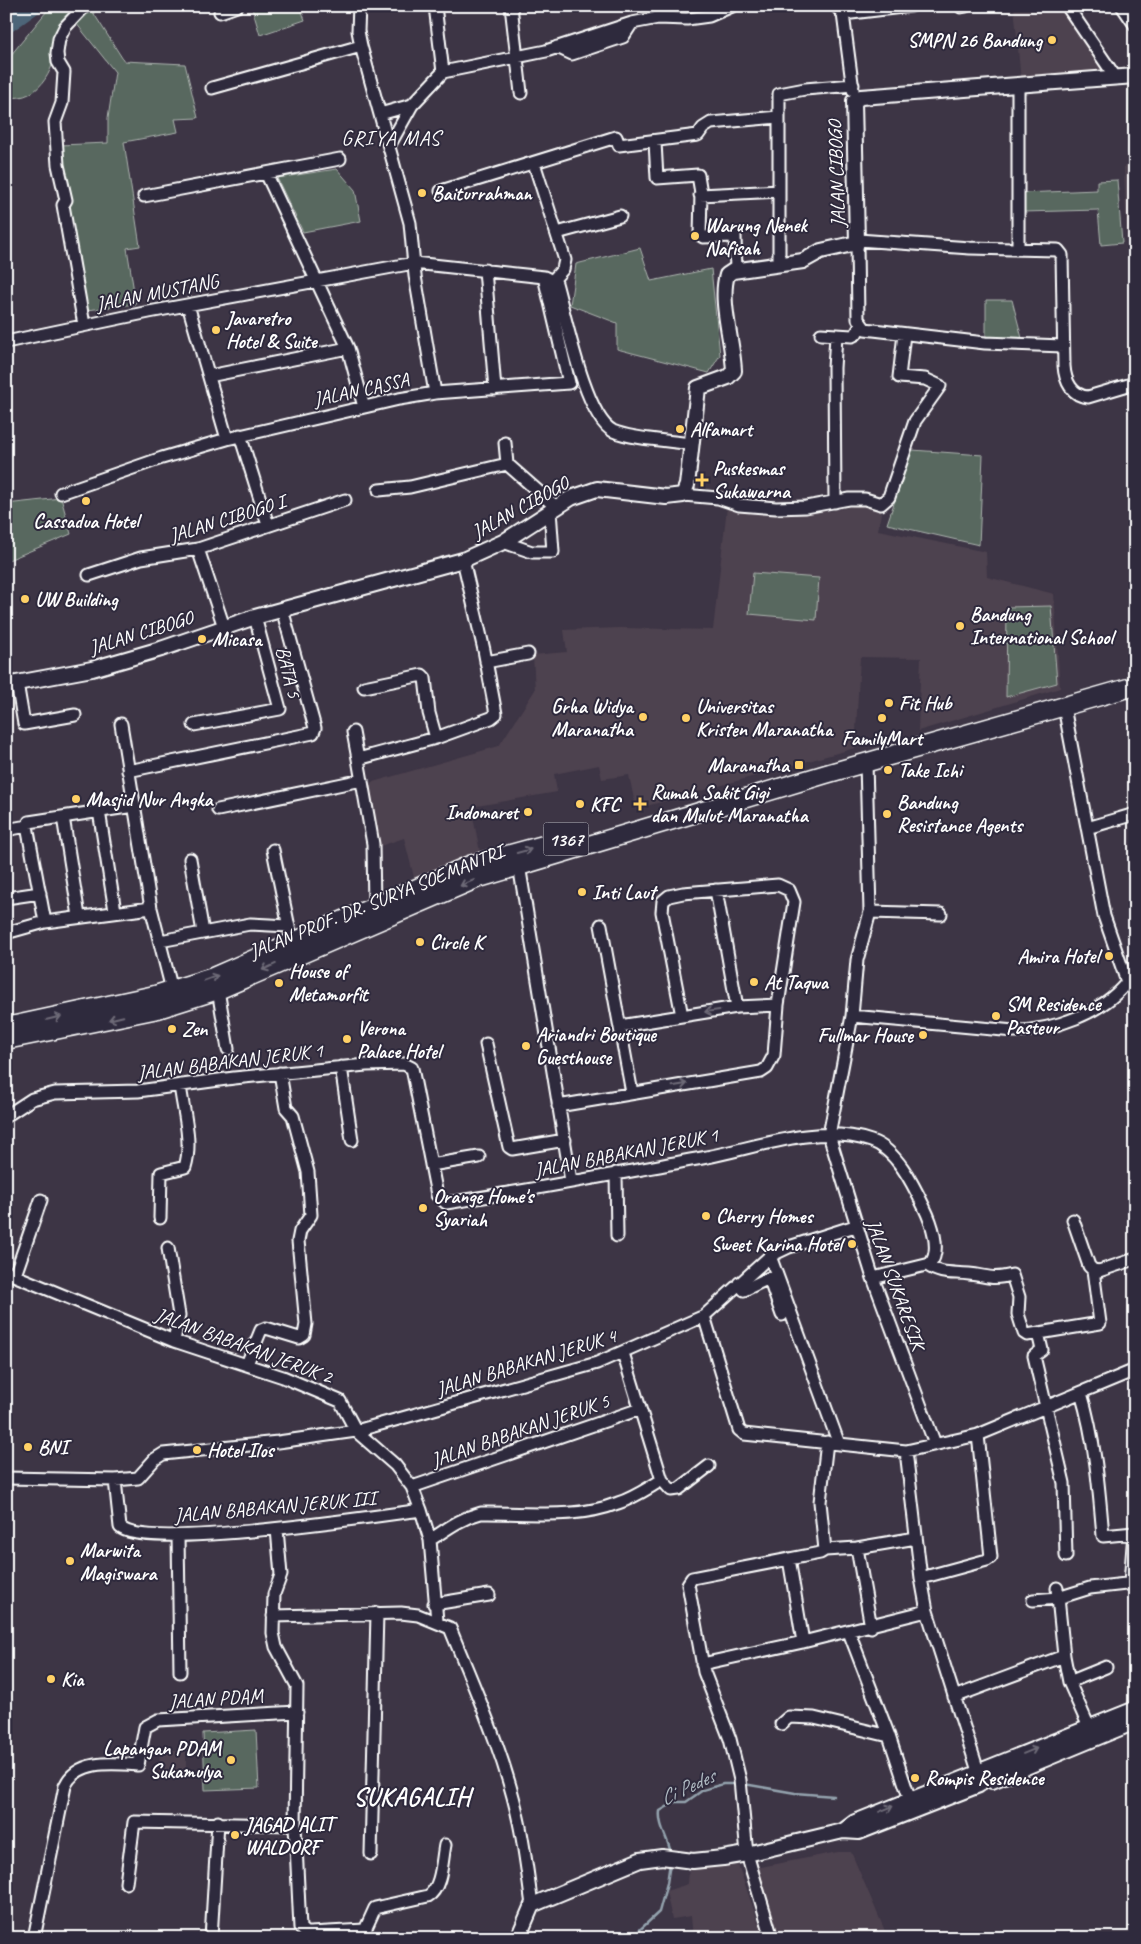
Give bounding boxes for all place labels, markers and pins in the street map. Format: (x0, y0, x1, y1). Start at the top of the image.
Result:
place label: SMPN 26 Bandung (908, 28, 1044, 53)
marker: SMPN 26 Bandung (1046, 34, 1058, 46)
place label: Baiturrahman (432, 181, 534, 206)
marker: Baiturrahman (416, 187, 428, 199)
place label: Warung Nenek Nafisah (705, 213, 808, 261)
marker: Warung Nenek Nafisah (689, 230, 701, 242)
place label: Javaretro Hotel & Suite (224, 306, 318, 354)
marker: Javaretro Hotel & Suite (210, 324, 222, 336)
place label: Alfamart (690, 417, 754, 442)
marker: Alfamart (674, 423, 686, 435)
place label: Puskesmas Sukawarna (713, 456, 792, 504)
marker: Puskesmas Sukawarna (695, 473, 709, 487)
marker: Cassadua Hotel (80, 495, 92, 507)
place label: Cassadua Hotel (33, 509, 142, 534)
place label: UW Building (35, 587, 119, 612)
marker: UW Building (19, 593, 31, 605)
place label: Bandung International School (970, 602, 1117, 650)
marker: Bandung International School (954, 620, 966, 632)
place label: Micasa (212, 627, 263, 652)
marker: Micasa (196, 633, 208, 645)
place label: Fit Hub (899, 691, 953, 716)
place label: Grha Widya Maranatha (551, 694, 635, 742)
place label: Universitas Kristen Maranatha (696, 694, 834, 742)
marker: Fit Hub (883, 697, 895, 709)
marker: Grha Widya Maranatha (637, 711, 649, 723)
marker: Universitas Kristen Maranatha (680, 712, 692, 724)
marker: FamilyMart (876, 712, 888, 724)
place label: FamilyMart (842, 726, 924, 751)
place label: Maranatha (708, 753, 791, 778)
place label: Take Ichi (898, 758, 965, 783)
marker: Maranatha (793, 759, 805, 771)
marker: Take Ichi (882, 764, 894, 776)
place label: Rumah Sakit Gigi dan Mulut Maranatha (651, 780, 810, 828)
place label: Masjid Nur Angka (86, 787, 215, 812)
place label: Bandung Resistance Agents (897, 790, 1024, 838)
place label: KFC (590, 792, 623, 817)
marker: Masjid Nur Angka (70, 793, 82, 805)
marker: Rumah Sakit Gigi dan Mulut Maranatha (633, 797, 647, 811)
marker: KFC (574, 798, 586, 810)
place label: Indomaret (445, 800, 520, 825)
marker: Indomaret (522, 806, 534, 818)
marker: Bandung Resistance Agents (881, 808, 893, 820)
place label: Inti Laut (592, 880, 659, 905)
marker: Inti Laut (576, 886, 588, 898)
place label: Circle K (430, 930, 487, 955)
marker: Circle K (414, 936, 426, 948)
place label: Amira Hotel (1017, 944, 1103, 969)
marker: Amira Hotel (1103, 950, 1115, 962)
place label: House of Metamorfit (289, 959, 370, 1007)
place label: At Taqwa (764, 970, 830, 995)
marker: At Taqwa (748, 976, 760, 988)
marker: House of Metamorfit (273, 977, 285, 989)
place label: SM Residence Pasteur (1006, 992, 1103, 1040)
marker: SM Residence Pasteur (990, 1010, 1002, 1022)
place label: Verona Palace Hotel (357, 1016, 445, 1064)
place label: Zen (182, 1017, 208, 1042)
place label: Ariandri Boutique Guesthouse (536, 1022, 657, 1070)
marker: Zen (166, 1023, 178, 1035)
place label: Fullmar House (818, 1023, 914, 1048)
marker: Fullmar House (917, 1029, 929, 1041)
marker: Verona Palace Hotel (341, 1033, 353, 1045)
marker: Ariandri Boutique Guesthouse (520, 1040, 532, 1052)
place label: Orange Home's Syariah (433, 1184, 535, 1232)
marker: Orange Home's Syariah (417, 1202, 429, 1214)
place label: Cherry Homes (716, 1204, 814, 1229)
marker: Cherry Homes (700, 1210, 712, 1222)
place label: Sweet Karina Hotel (711, 1232, 845, 1257)
marker: Sweet Karina Hotel (846, 1238, 858, 1250)
place label: BNI (38, 1435, 73, 1460)
place label: Hotel Ilos (207, 1438, 275, 1463)
marker: BNI (22, 1441, 34, 1453)
marker: Hotel Ilos (191, 1444, 203, 1456)
place label: Marwita Magiswara (80, 1538, 159, 1586)
marker: Marwita Magiswara (64, 1555, 76, 1567)
place label: Kia (61, 1667, 85, 1692)
marker: Kia (45, 1673, 57, 1685)
place label: Lapangan PDAM Sukamulya (103, 1736, 223, 1784)
marker: Lapangan PDAM Sukamulya (225, 1754, 237, 1766)
place label: Rompis Residence (925, 1766, 1045, 1791)
marker: Rompis Residence (909, 1772, 921, 1784)
place label: JAGAD ALIT WALDORF (243, 1812, 338, 1860)
marker: JAGAD ALIT WALDORF (229, 1829, 241, 1841)

